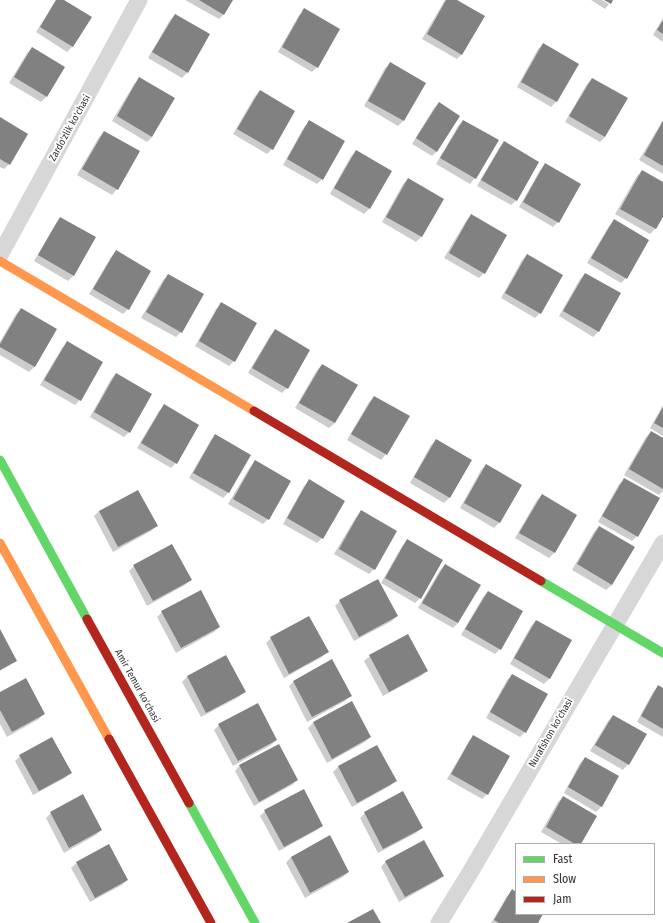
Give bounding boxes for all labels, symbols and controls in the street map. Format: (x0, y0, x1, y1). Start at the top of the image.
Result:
street label: Zardo'zlik ko'chasi (47, 93, 93, 163)
street label: Amir Temur ko'chasi (112, 647, 162, 725)
street label: Nurafshon ko'chasi (526, 696, 576, 770)
legend (515, 843, 655, 915)
text: Fast (553, 852, 572, 866)
text: Slow (553, 872, 576, 886)
text: Jam (553, 892, 571, 906)

